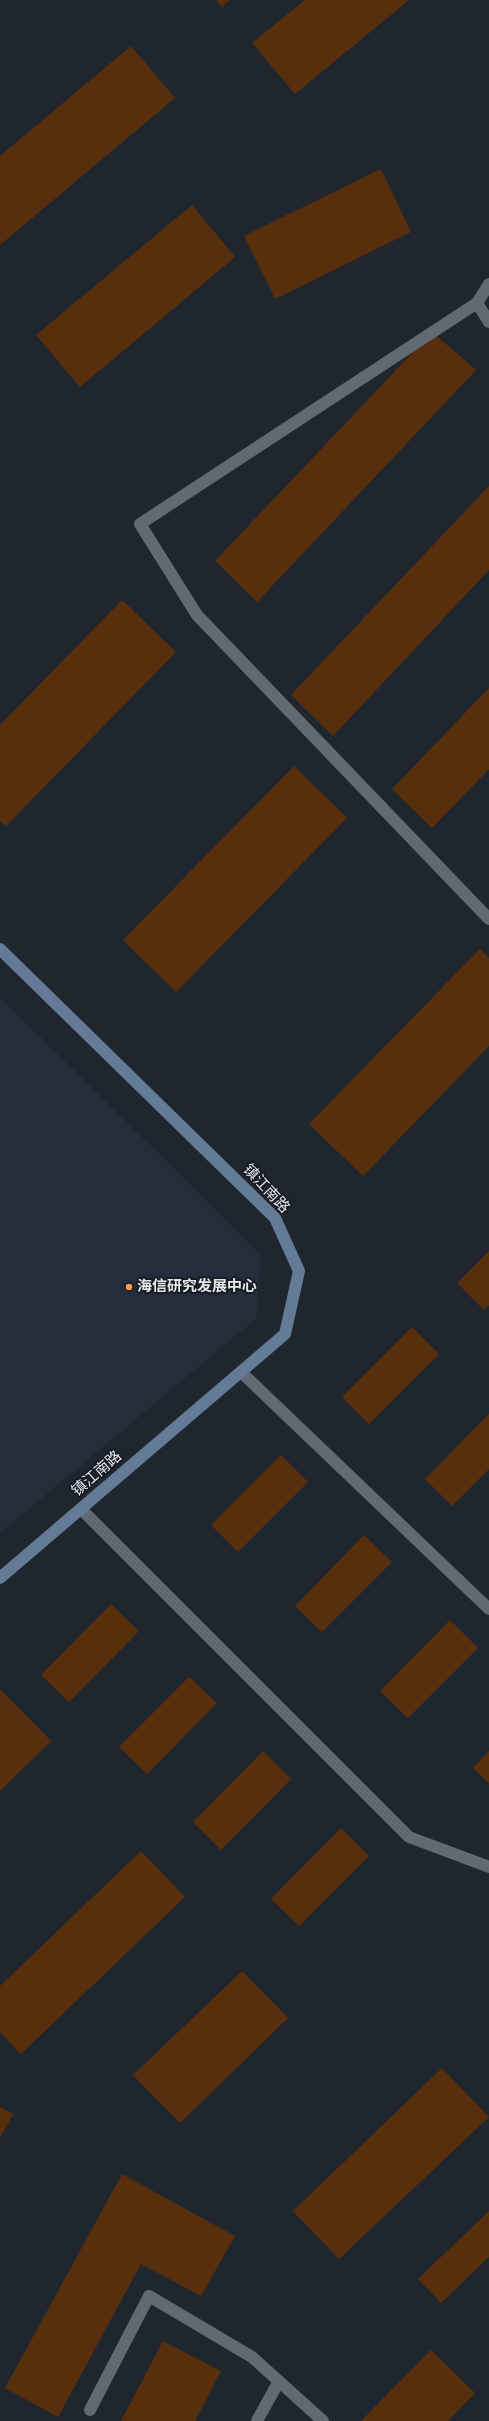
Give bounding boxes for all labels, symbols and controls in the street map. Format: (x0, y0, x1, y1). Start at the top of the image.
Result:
street label: 镇江南路 (239, 1161, 293, 1217)
place label: 海信研究发展中心 (137, 1278, 257, 1296)
marker: 海信研究发展中心 (124, 1282, 134, 1292)
street label: 镇江南路 (68, 1448, 126, 1500)

